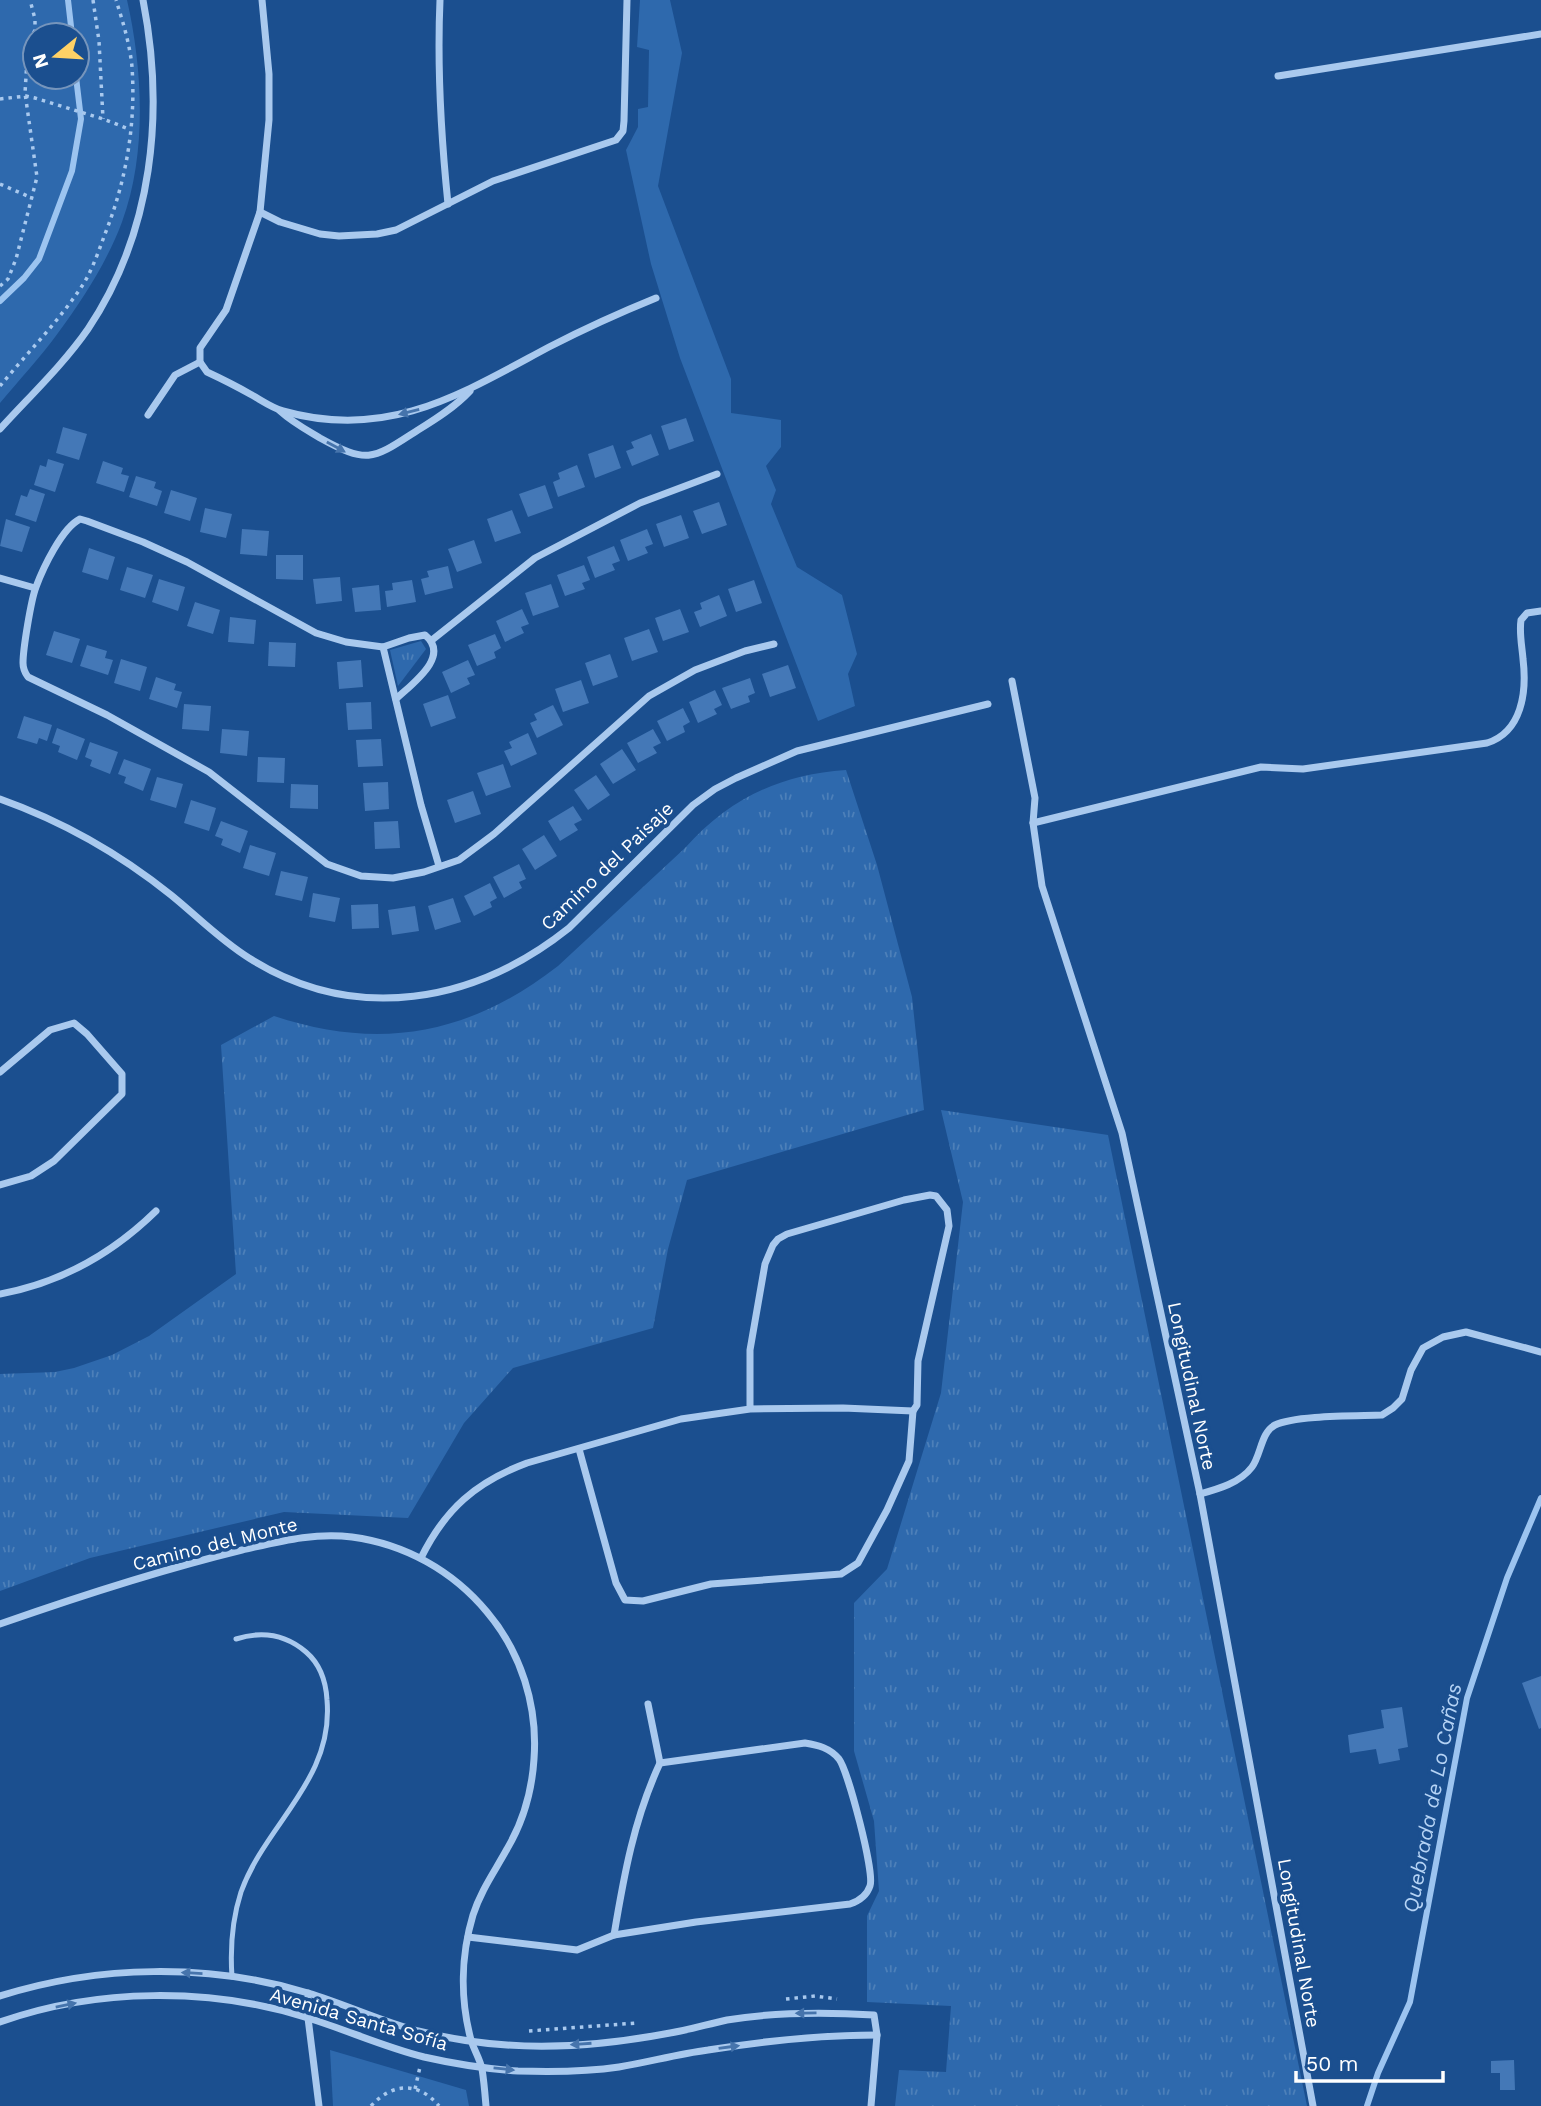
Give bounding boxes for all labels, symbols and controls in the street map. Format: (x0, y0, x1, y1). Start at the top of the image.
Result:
north arrow (21, 21, 91, 91)
text: N (27, 51, 53, 71)
one-way arrow (398, 407, 420, 418)
one-way arrow (327, 441, 346, 453)
street label: Camino del Paisaje (536, 797, 678, 935)
street label: Longitudinal Norte (1163, 1300, 1221, 1472)
street label: Camino del Monte (130, 1512, 300, 1576)
water label: Quebrada de Lo Cañas (1397, 1681, 1467, 1915)
street label: Longitudinal Norte (1273, 1857, 1325, 2029)
one-way arrow (181, 1967, 203, 1978)
street label: Avenida Santa Sofía (267, 1983, 451, 2055)
one-way arrow (55, 2000, 77, 2011)
one-way arrow (795, 2008, 817, 2019)
one-way arrow (570, 2039, 592, 2050)
scale bar (1296, 2039, 1443, 2084)
one-way arrow (718, 2041, 740, 2052)
text: 50 m (1306, 2051, 1358, 2076)
one-way arrow (493, 2064, 515, 2075)

